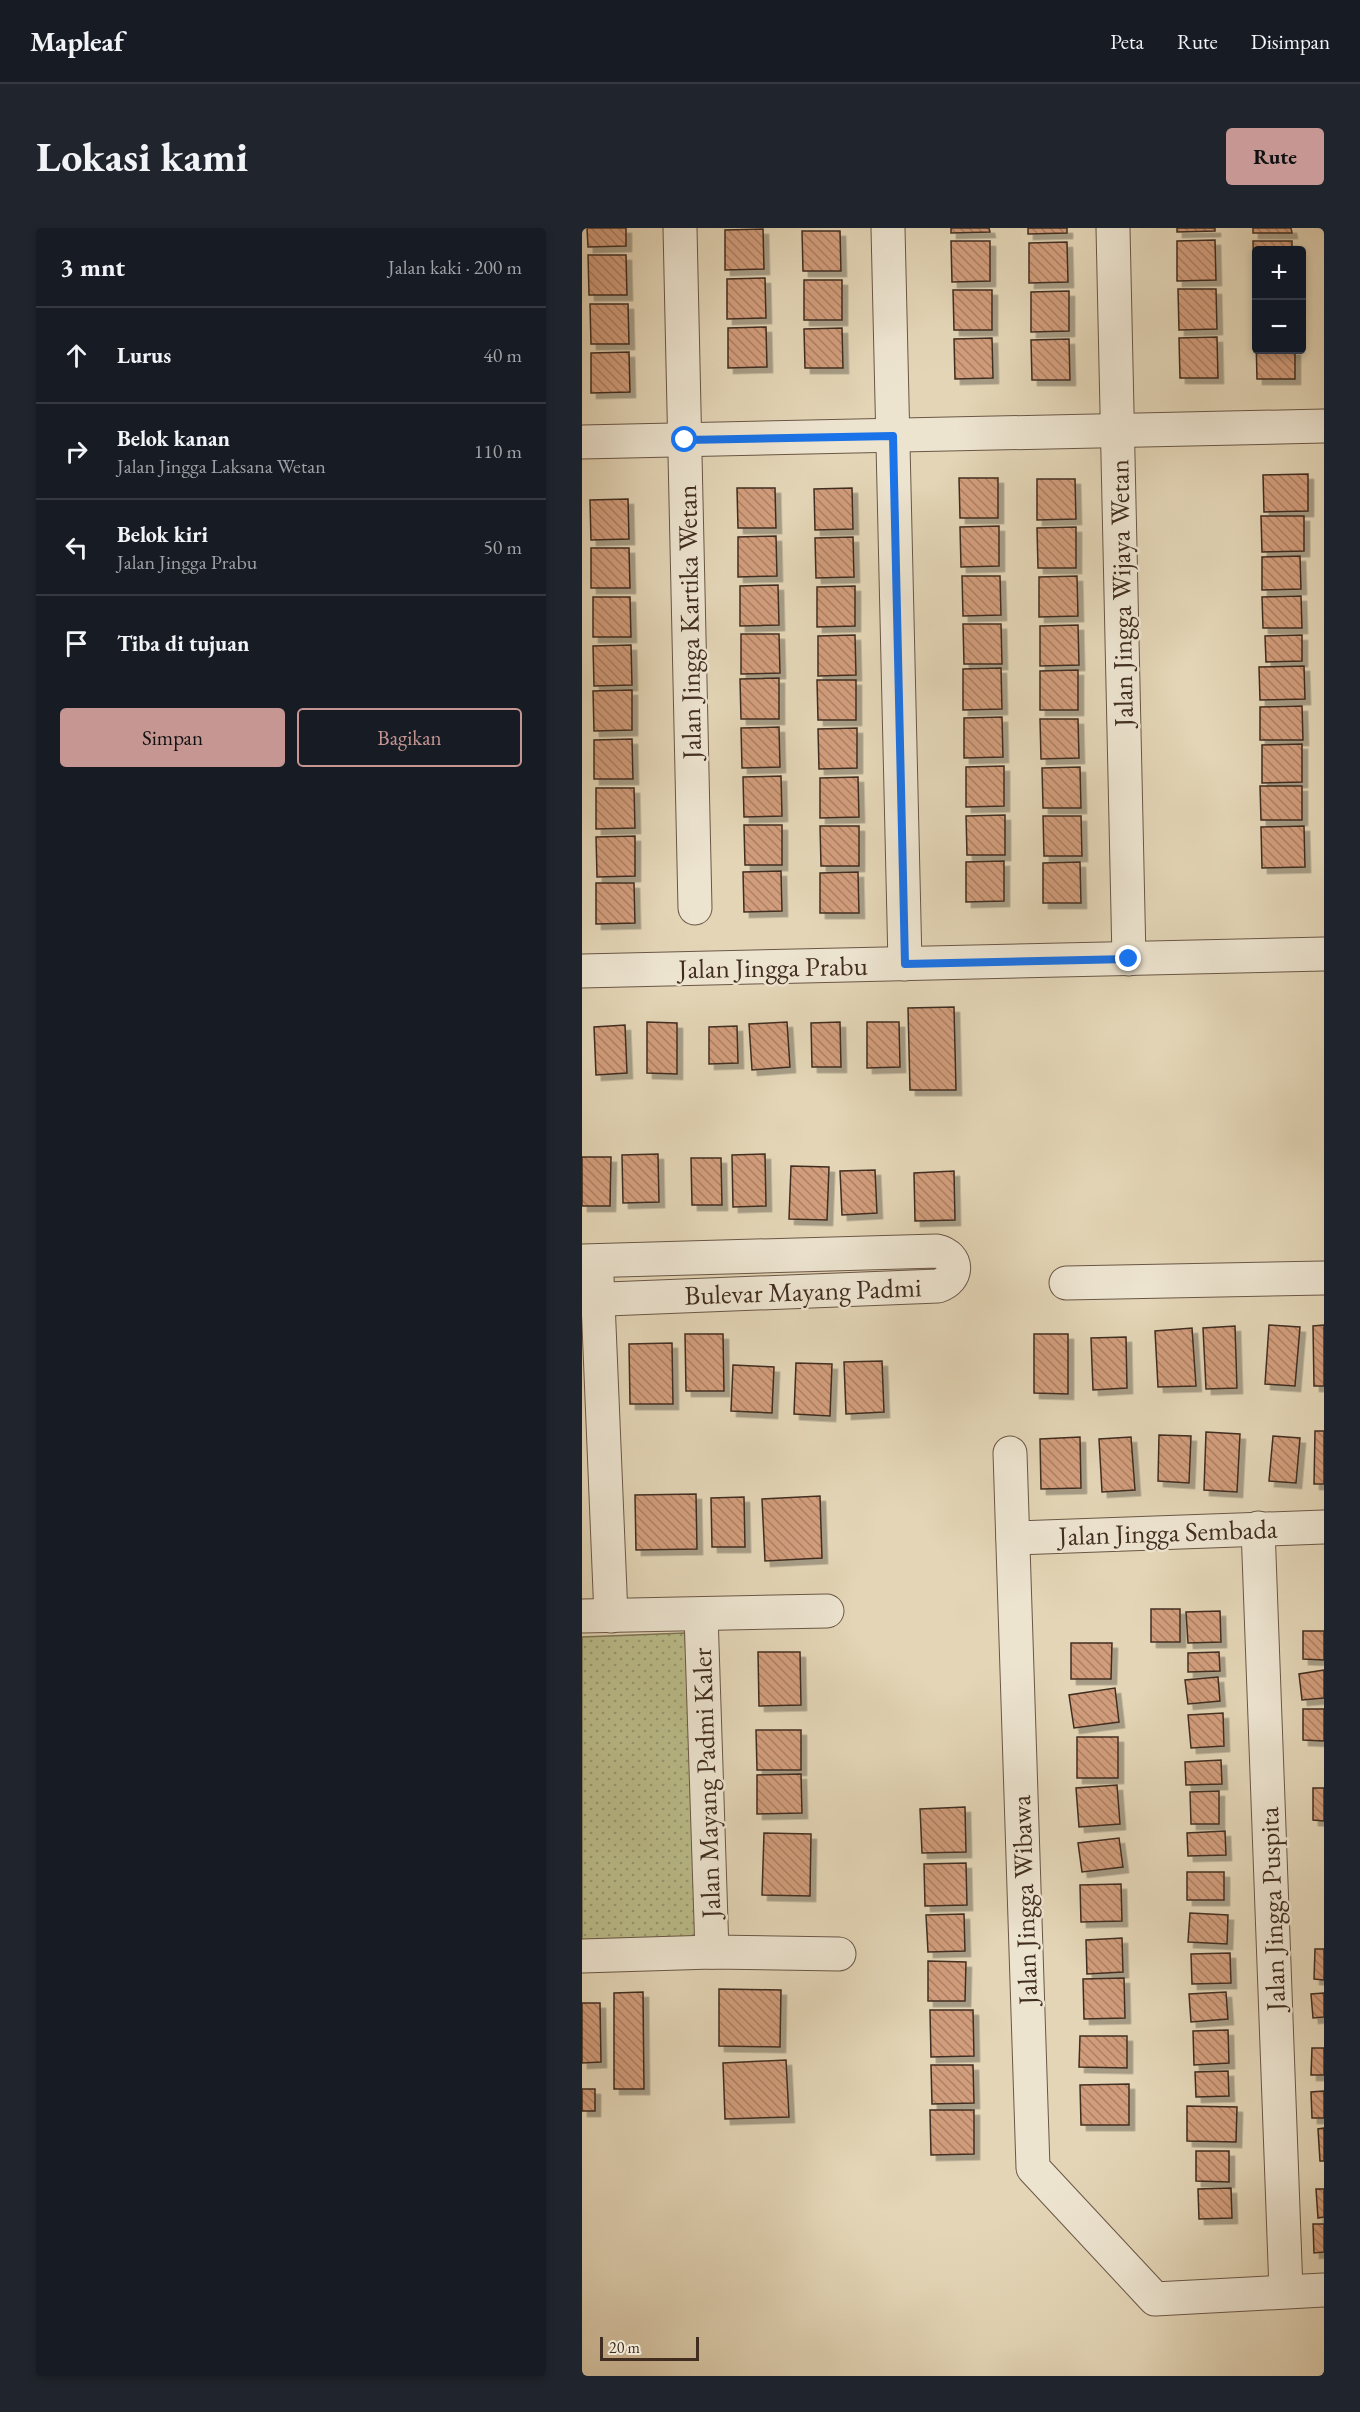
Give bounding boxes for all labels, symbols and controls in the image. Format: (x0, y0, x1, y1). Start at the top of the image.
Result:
text: Mapleaf (30, 23, 124, 59)
text: Peta (1110, 28, 1144, 55)
text: Rute (1177, 28, 1218, 55)
text: Disimpan (1251, 28, 1330, 55)
button: Rute (1226, 128, 1324, 185)
text: Lokasi kami (36, 129, 248, 184)
map controls (1252, 246, 1306, 354)
button: + (1252, 246, 1306, 300)
text: 3 mnt (60, 250, 125, 284)
text: Jalan kaki · 200 m (388, 254, 522, 280)
button: − (1252, 300, 1306, 354)
icon: ahead (60, 339, 93, 372)
text: Lurus (117, 341, 171, 370)
text: 40 m (483, 342, 522, 368)
text: Belok kanan (117, 424, 230, 453)
route start (671, 426, 697, 452)
icon: right (60, 435, 93, 468)
text: 110 m (474, 438, 522, 464)
text: Jalan Jingga Laksana Wetan (117, 453, 326, 479)
street label: Jalan Jingga Wijaya Wetan (1101, 459, 1141, 729)
street label: Jalan Jingga Kartika Wetan (669, 484, 709, 762)
text: Belok kiri (117, 520, 208, 549)
icon: left (60, 531, 93, 564)
text: 50 m (483, 534, 522, 560)
text: Jalan Jingga Prabu (117, 549, 257, 575)
icon: arrive (60, 627, 93, 660)
text: Tiba di tujuan (117, 629, 249, 658)
button: Simpan (60, 708, 285, 767)
button: Bagikan (297, 708, 522, 767)
route end (1115, 945, 1141, 971)
street label: Jalan Jingga Prabu (676, 948, 868, 986)
street label: Bulevar Mayang Padmi (684, 1269, 923, 1313)
street label: Jalan Jingga Sembada (1056, 1511, 1278, 1553)
street label: Jalan Mayang Padmi Kaler (684, 1647, 728, 1921)
street label: Jalan Jingga Wibawa (1003, 1794, 1045, 2007)
street label: Jalan Jingga Puspita (1251, 1806, 1293, 2014)
scale bar (600, 2334, 699, 2362)
text: 20 m (609, 2337, 640, 2358)

